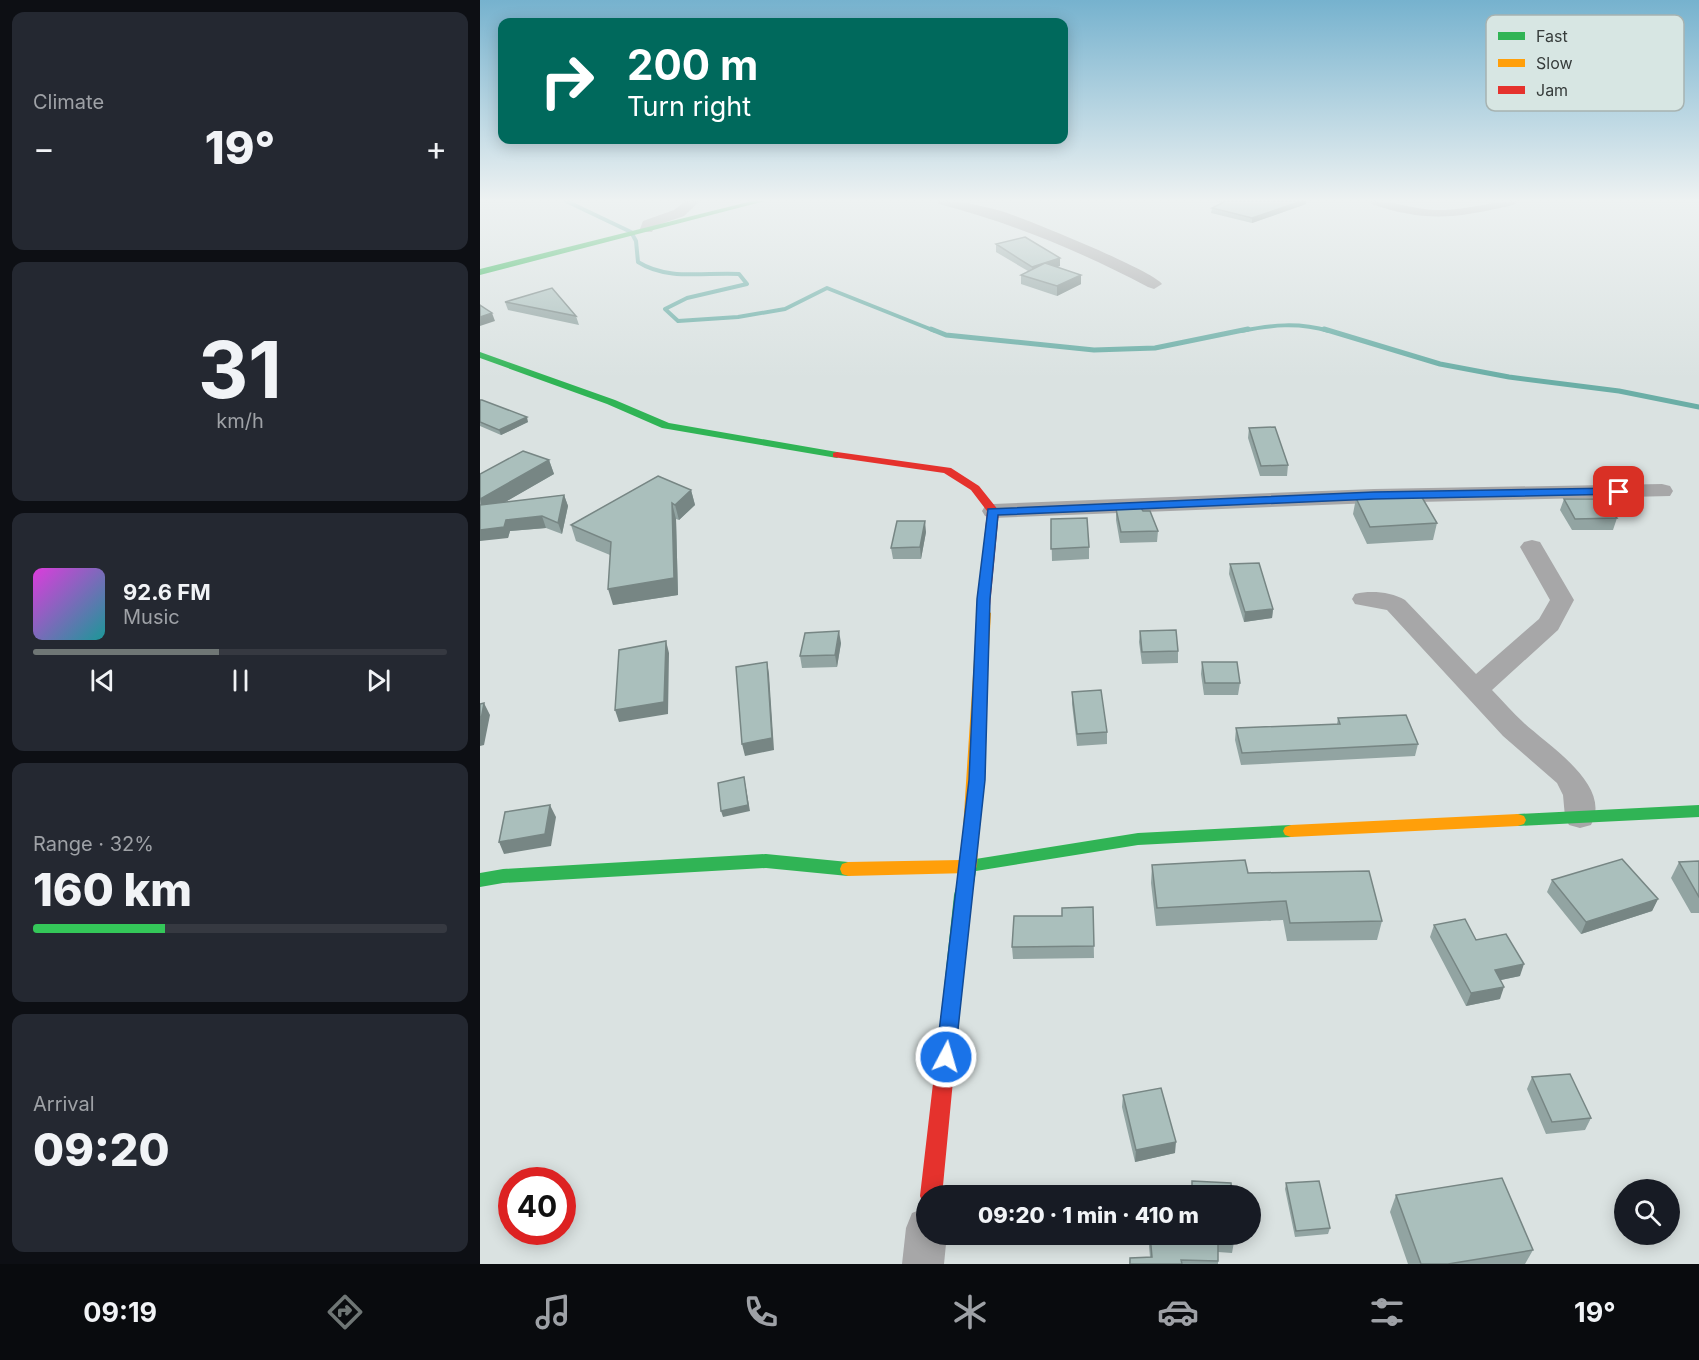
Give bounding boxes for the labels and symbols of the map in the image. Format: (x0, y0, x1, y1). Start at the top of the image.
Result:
legend (1486, 15, 1684, 111)
text: Fast (1536, 26, 1568, 46)
text: Slow (1536, 53, 1573, 73)
text: Jam (1536, 80, 1568, 100)
pin (1593, 466, 1644, 517)
position arrow (914, 1025, 978, 1089)
speed limit sign: 40 (498, 1167, 576, 1245)

